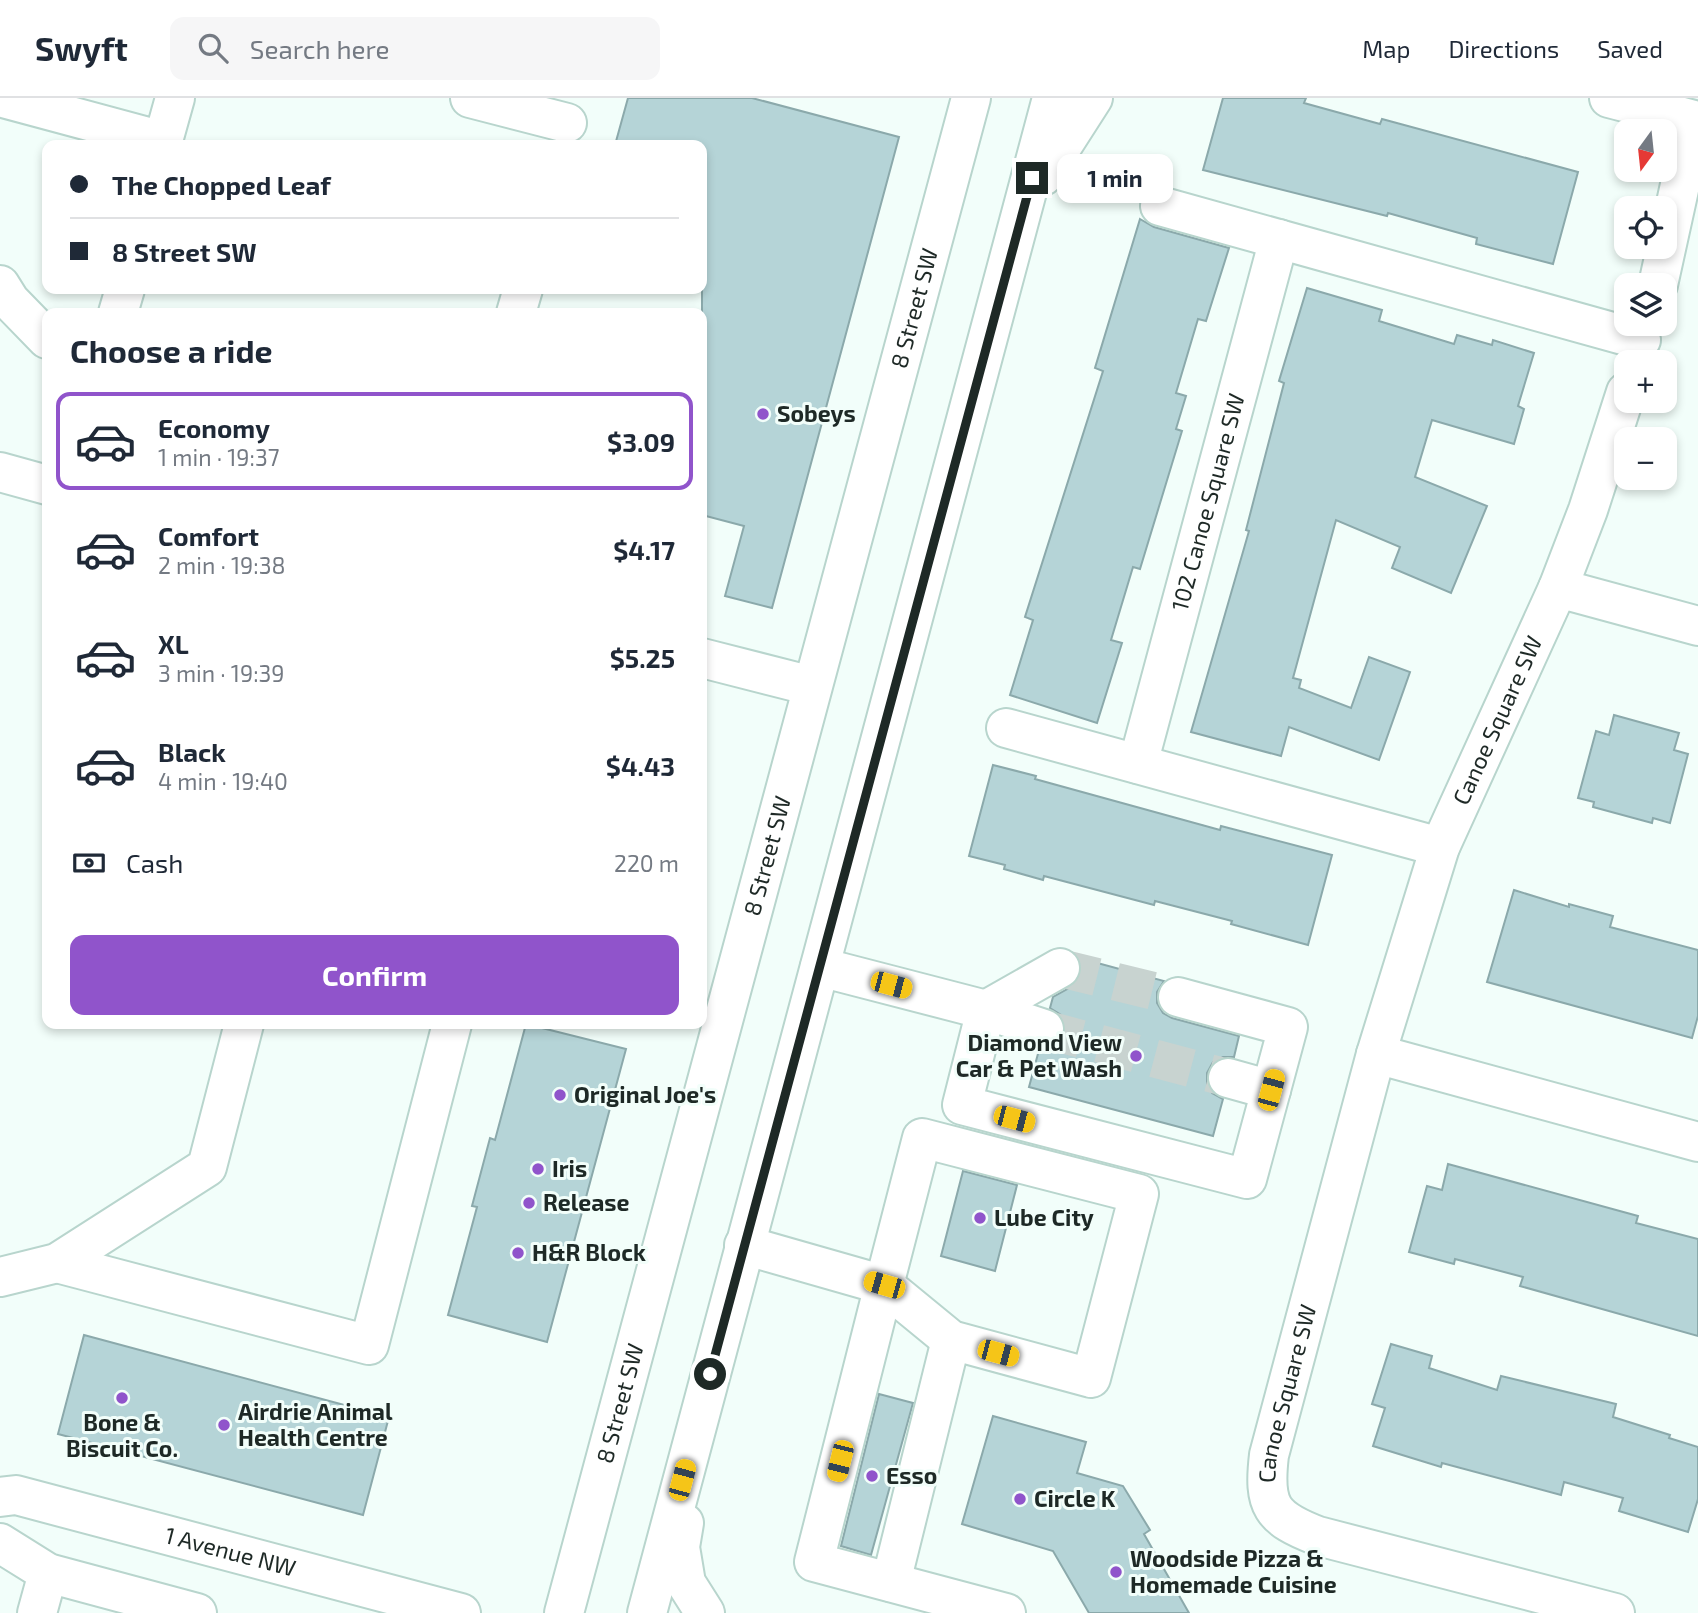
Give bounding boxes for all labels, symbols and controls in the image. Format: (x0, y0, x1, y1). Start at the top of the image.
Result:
search box (170, 17, 660, 80)
text: Swyft (35, 28, 128, 68)
icon: search (194, 29, 232, 67)
text: Search here (250, 33, 390, 64)
text: Map (1362, 34, 1410, 63)
text: Directions (1448, 34, 1559, 63)
text: Saved (1597, 34, 1663, 63)
north arrow (1614, 119, 1676, 182)
map controls (1614, 119, 1677, 490)
callout: 1 min (1056, 154, 1172, 202)
route end (1016, 162, 1048, 194)
text: 1 min (1087, 164, 1143, 192)
text: The Chopped Leaf (112, 169, 331, 200)
button: locate (1614, 196, 1677, 259)
text: 8 Street SW (112, 236, 257, 267)
street label: 8 Street SW (884, 245, 943, 371)
button: layers (1614, 273, 1677, 336)
text: Choose a ride (70, 331, 273, 369)
button: + (1614, 350, 1677, 413)
street label: 102 Canoe Square SW (1165, 390, 1250, 614)
place label: Sobeys (777, 399, 856, 427)
marker: Sobeys (755, 406, 771, 422)
icon: car (74, 410, 137, 473)
text: Economy (158, 412, 270, 443)
text: $3.09 (607, 426, 675, 457)
button: − (1614, 427, 1677, 490)
text: 1 min · 19:37 (158, 443, 280, 471)
icon: car (74, 518, 137, 581)
text: Comfort (158, 520, 259, 551)
text: $4.17 (613, 534, 675, 565)
text: 2 min · 19:38 (158, 551, 285, 579)
icon: car (74, 626, 137, 689)
text: XL (158, 628, 189, 659)
street label: Canoe Square SW (1446, 631, 1547, 809)
text: $5.25 (610, 642, 675, 673)
text: 3 min · 19:39 (158, 659, 285, 687)
icon: car (74, 734, 137, 797)
text: Black (158, 736, 226, 767)
text: $4.43 (606, 750, 675, 781)
text: 4 min · 19:40 (158, 767, 288, 795)
street label: 8 Street SW (737, 792, 796, 919)
icon: cash (70, 844, 108, 882)
text: Cash (126, 847, 183, 878)
text: 220 m (614, 849, 679, 877)
button: Confirm (70, 935, 679, 1015)
car (868, 969, 915, 1001)
place label: Diamond View Car & Pet Wash (956, 1028, 1122, 1082)
marker: Diamond View Car & Pet Wash (1128, 1048, 1144, 1064)
car (1256, 1067, 1287, 1113)
place label: Original Joe's (574, 1080, 716, 1108)
marker: Original Joe's (552, 1087, 568, 1103)
car (991, 1103, 1038, 1135)
place label: Iris (552, 1154, 587, 1182)
marker: Iris (530, 1161, 546, 1177)
place label: Release (543, 1188, 630, 1216)
marker: Release (521, 1195, 537, 1211)
place label: Lube City (994, 1203, 1094, 1231)
marker: Lube City (972, 1210, 988, 1226)
place label: H&R Block (532, 1238, 646, 1266)
marker: H&R Block (510, 1245, 526, 1261)
car (861, 1269, 908, 1301)
street label: Canoe Square SW (1252, 1301, 1322, 1483)
car (975, 1337, 1022, 1369)
street label: 8 Street SW (590, 1340, 649, 1466)
route start (694, 1358, 726, 1390)
marker: Bone & Biscuit Co. (114, 1390, 130, 1406)
place label: Airdrie Animal Health Centre (238, 1397, 393, 1451)
place label: Bone & Biscuit Co. (66, 1408, 178, 1462)
marker: Airdrie Animal Health Centre (216, 1417, 232, 1433)
car (825, 1438, 856, 1484)
car (667, 1457, 698, 1503)
place label: Esso (886, 1461, 937, 1489)
marker: Esso (864, 1468, 880, 1484)
place label: Circle K (1034, 1484, 1116, 1512)
marker: Circle K (1012, 1491, 1028, 1507)
street label: 1 Avenue NW (162, 1520, 299, 1582)
place label: Woodside Pizza & Homemade Cuisine (1130, 1544, 1337, 1598)
marker: Woodside Pizza & Homemade Cuisine (1108, 1564, 1124, 1580)

